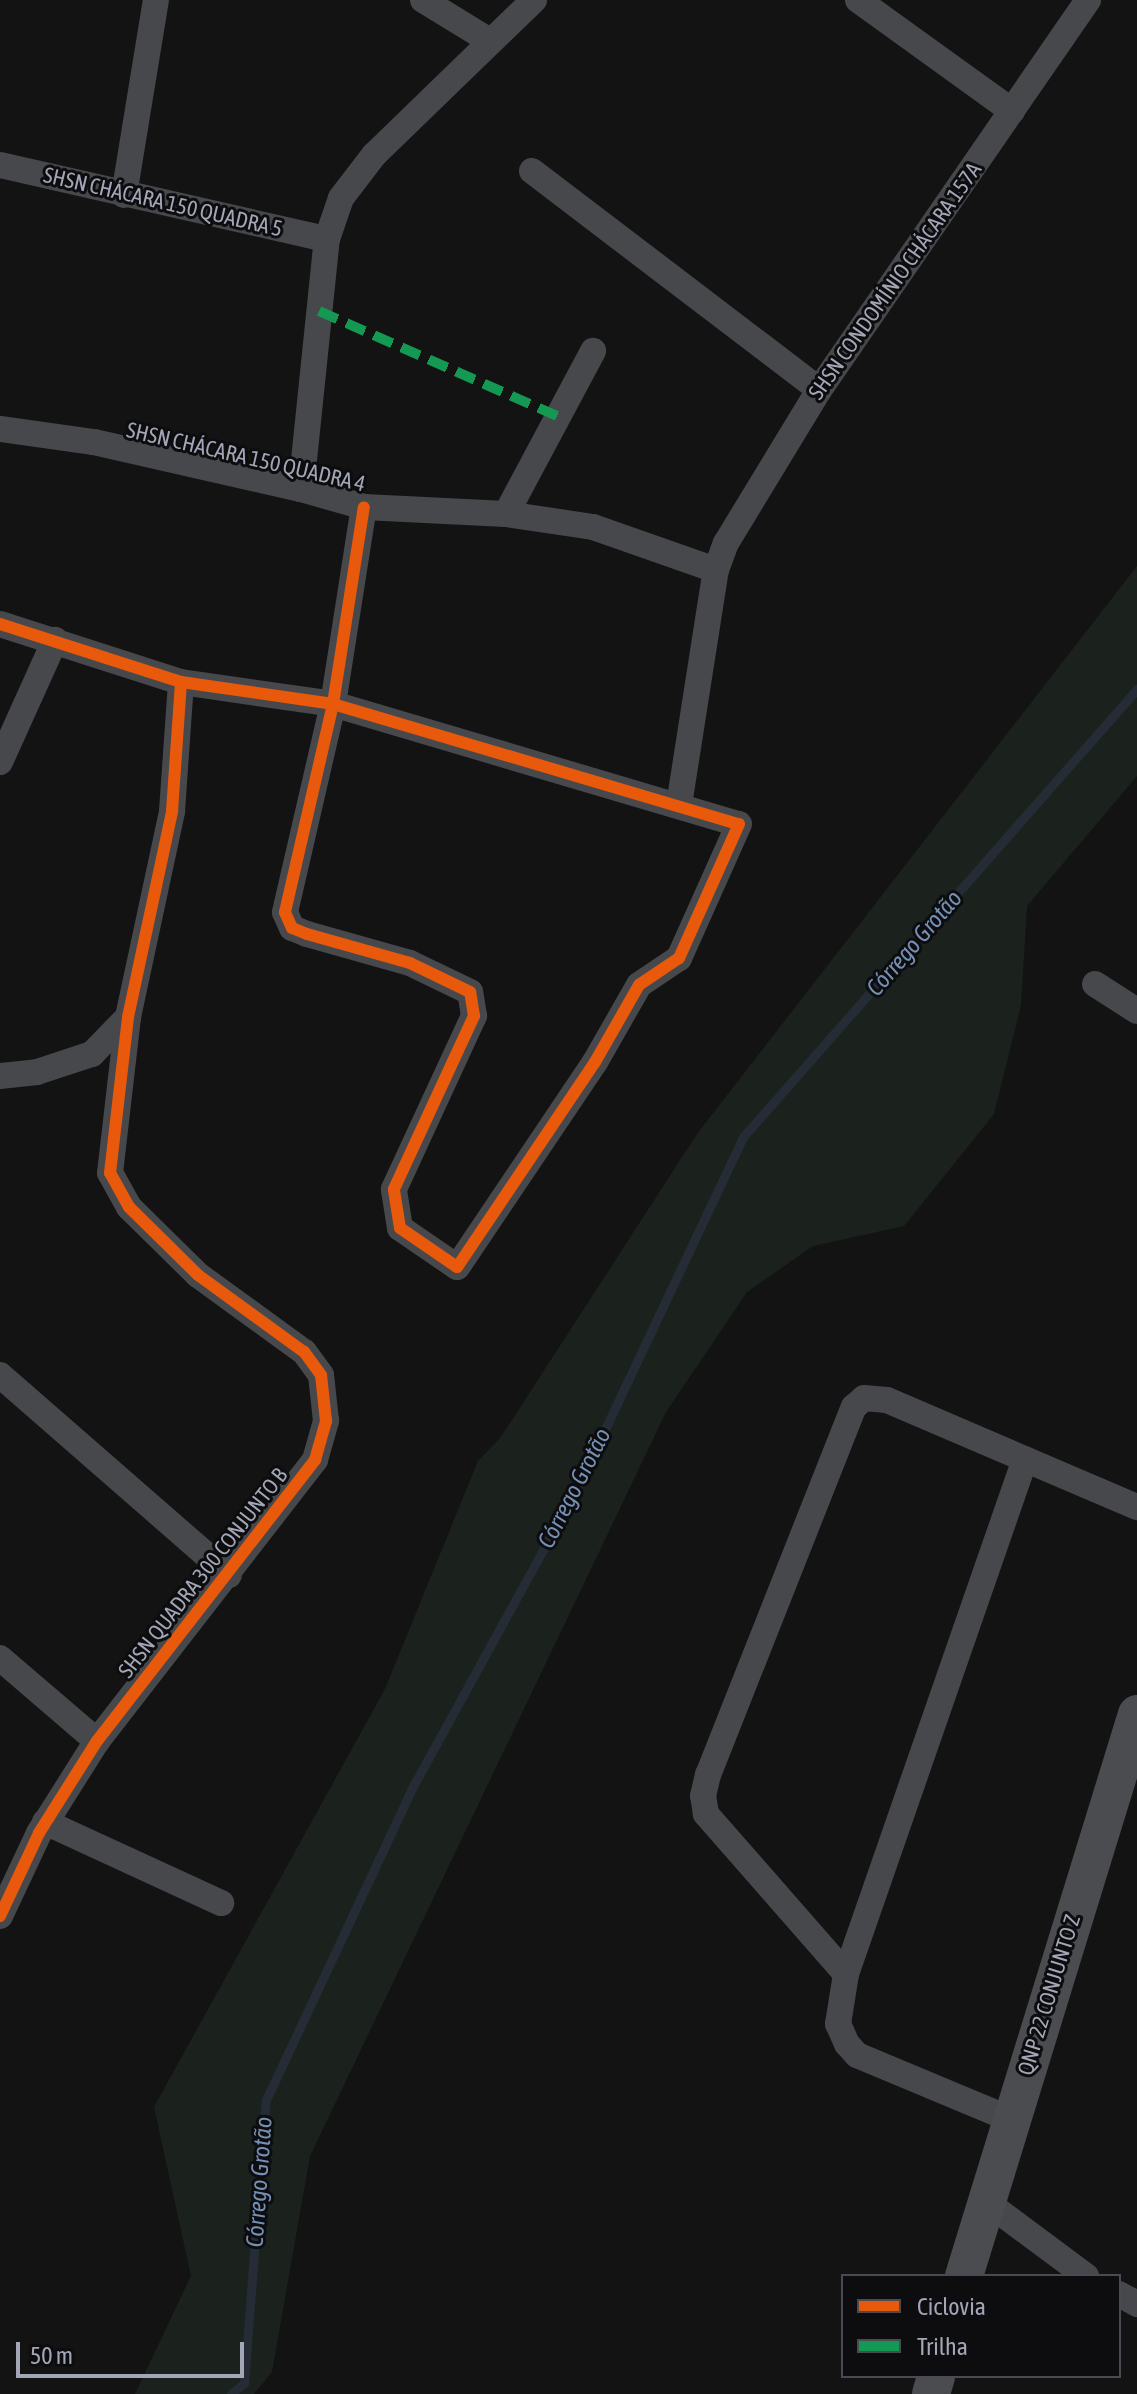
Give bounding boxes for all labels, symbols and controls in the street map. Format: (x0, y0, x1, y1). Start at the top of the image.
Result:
street label: SHSN CONDOMÍNIO CHÁCARA 157A (803, 157, 987, 405)
street label: SHSN CHÁCARA 150 QUADRA 5 (41, 162, 285, 242)
street label: SHSN CHÁCARA 150 QUADRA 4 (124, 417, 368, 497)
water label: Córrego Grotão (860, 884, 968, 1002)
water label: Córrego Grotão (531, 1423, 617, 1553)
street label: SHSN QUADRA 300 CONJUNTO B (113, 1463, 293, 1683)
street label: QNP 22 CONJUNTO Z (1012, 1911, 1086, 2079)
water label: Córrego Grotão (240, 2116, 278, 2248)
legend (841, 2274, 1121, 2378)
text: Ciclovia (917, 2293, 986, 2320)
scale bar (20, 2326, 248, 2376)
text: Trilha (917, 2333, 968, 2360)
text: 50 m (30, 2342, 73, 2369)

